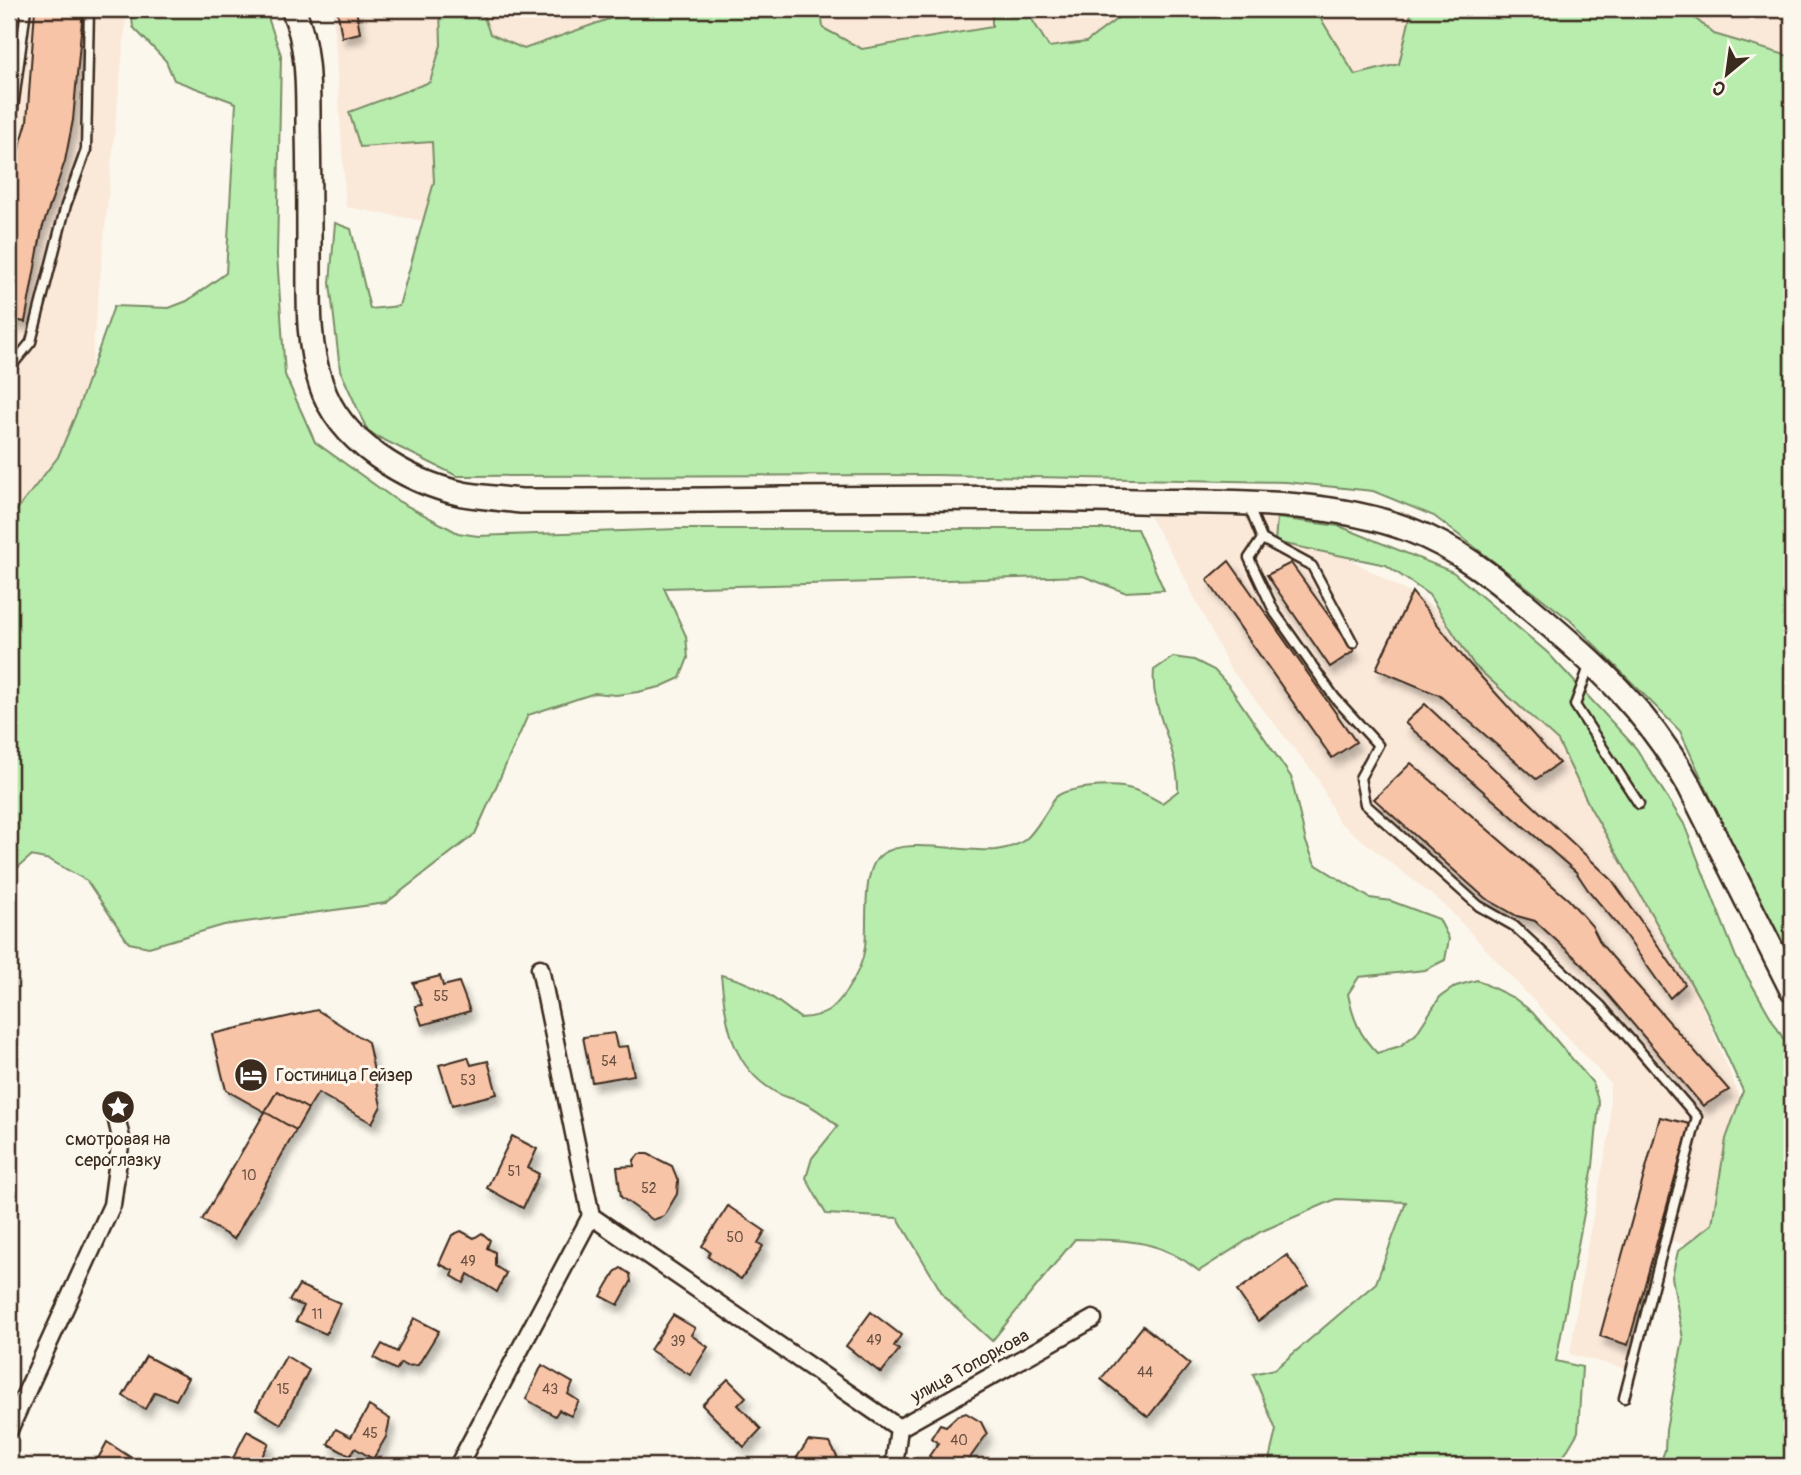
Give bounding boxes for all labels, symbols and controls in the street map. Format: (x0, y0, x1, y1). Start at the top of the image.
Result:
north arrow (1692, 38, 1762, 108)
text: С (1708, 75, 1730, 101)
house number: 55 (433, 988, 449, 1005)
house number: 54 (601, 1053, 617, 1070)
hotel icon: Гостиница Гейзер (232, 1056, 270, 1094)
place label: Гостиница Гейзер (276, 1064, 413, 1087)
house number: 53 (460, 1072, 476, 1089)
place icon: смотровая на сероглазку (99, 1088, 137, 1126)
place label: смотровая на сероглазку (66, 1128, 170, 1172)
house number: 51 (507, 1163, 521, 1180)
house number: 10 (241, 1167, 257, 1184)
house number: 52 (641, 1180, 657, 1197)
house number: 50 (726, 1229, 744, 1246)
house number: 49 (460, 1253, 476, 1270)
house number: 11 (312, 1306, 322, 1323)
street label: улица Топоркова (906, 1324, 1033, 1409)
house number: 49 (866, 1332, 882, 1349)
house number: 39 (670, 1333, 686, 1350)
house number: 44 (1137, 1364, 1153, 1381)
house number: 15 (276, 1381, 290, 1398)
house number: 43 (542, 1381, 558, 1398)
house number: 45 (362, 1425, 378, 1442)
house number: 40 (950, 1432, 968, 1449)

